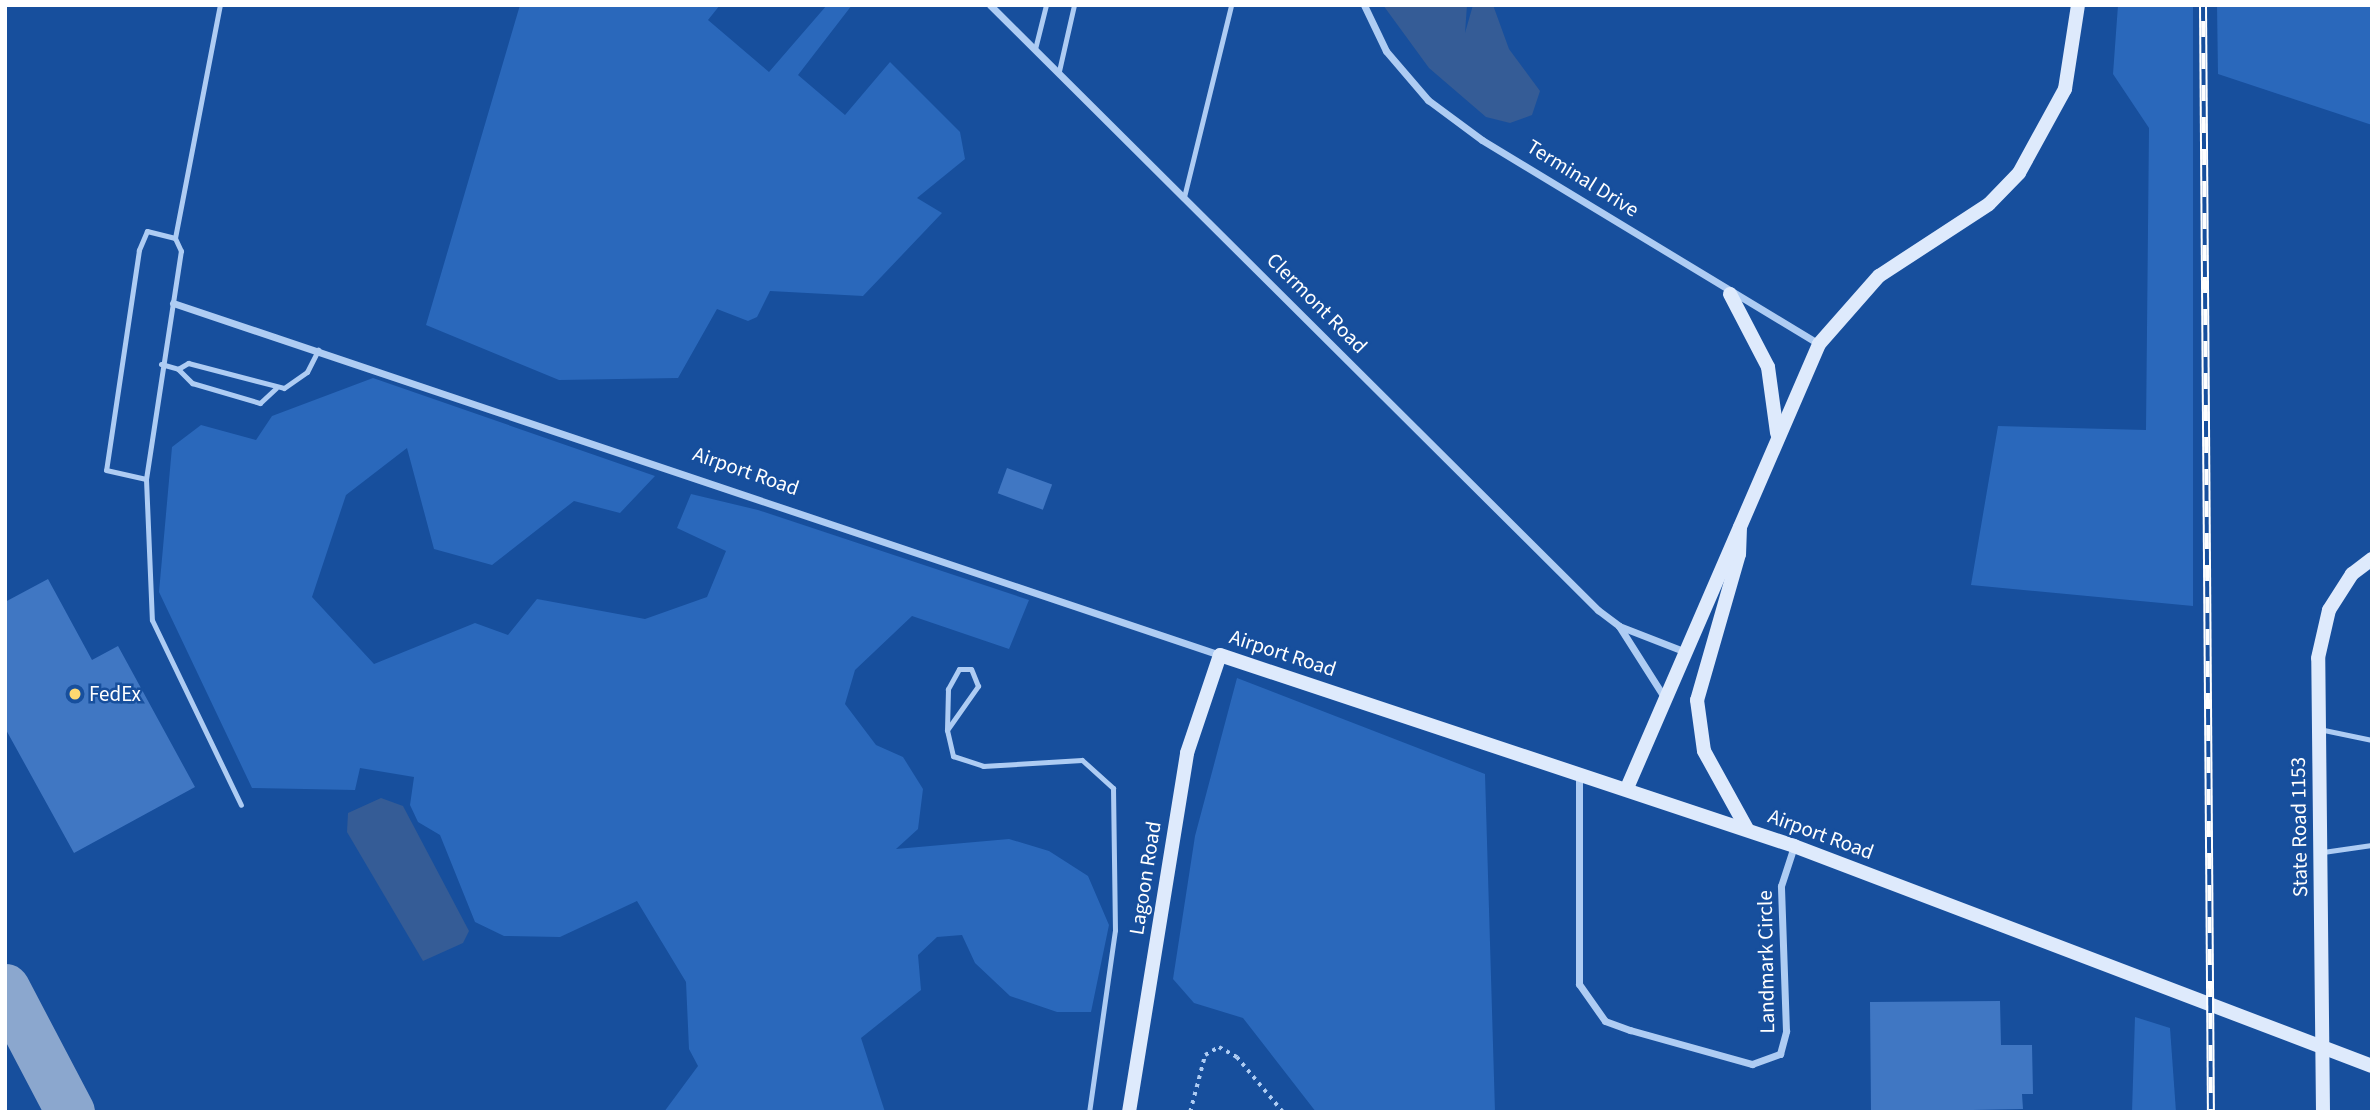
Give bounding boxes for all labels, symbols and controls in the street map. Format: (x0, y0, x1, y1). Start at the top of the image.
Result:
street label: Terminal Drive (1522, 134, 1644, 222)
street label: Clermont Road (1262, 248, 1372, 358)
street label: Airport Road (690, 441, 802, 501)
street label: Airport Road (1227, 624, 1339, 682)
place label: FedEx (89, 681, 141, 707)
marker: FedEx (67, 686, 83, 702)
street label: State Road 1153 (2285, 757, 2313, 897)
street label: Airport Road (1765, 803, 1877, 865)
street label: Lagoon Road (1124, 819, 1166, 937)
street label: Landmark Circle (1752, 890, 1780, 1034)

